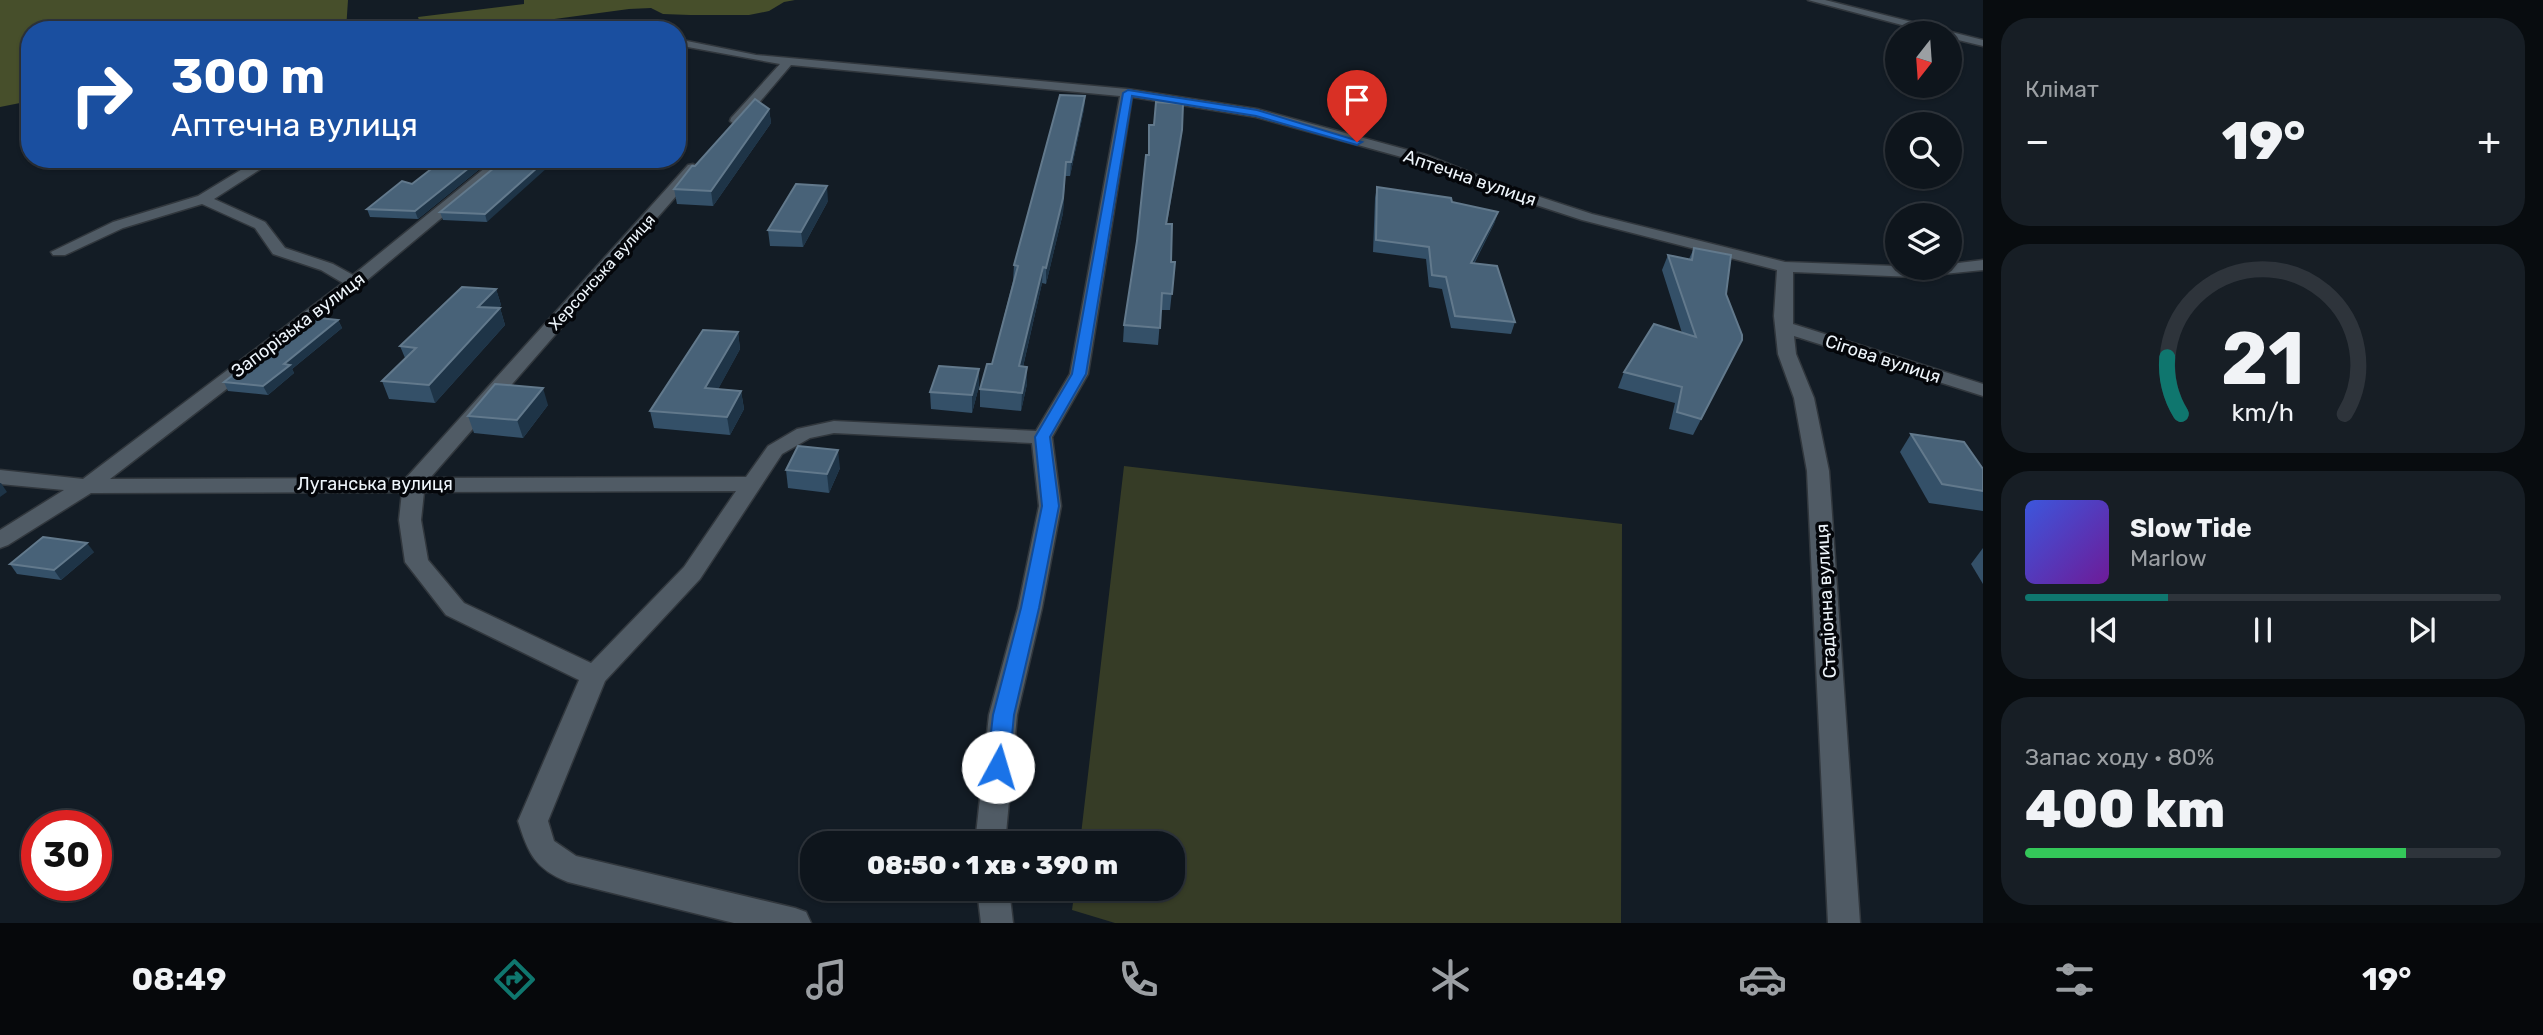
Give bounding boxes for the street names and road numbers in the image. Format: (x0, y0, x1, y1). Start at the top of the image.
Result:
street label: Аптечна вулиця (1401, 145, 1539, 211)
street label: Херсонська вулиця (545, 210, 659, 334)
street label: Запорізька вулиця (227, 268, 369, 382)
street label: Сігова вулиця (1822, 330, 1944, 388)
street label: Луганська вулиця (297, 473, 453, 495)
street label: Стадіонна вулиця (1811, 523, 1841, 679)

